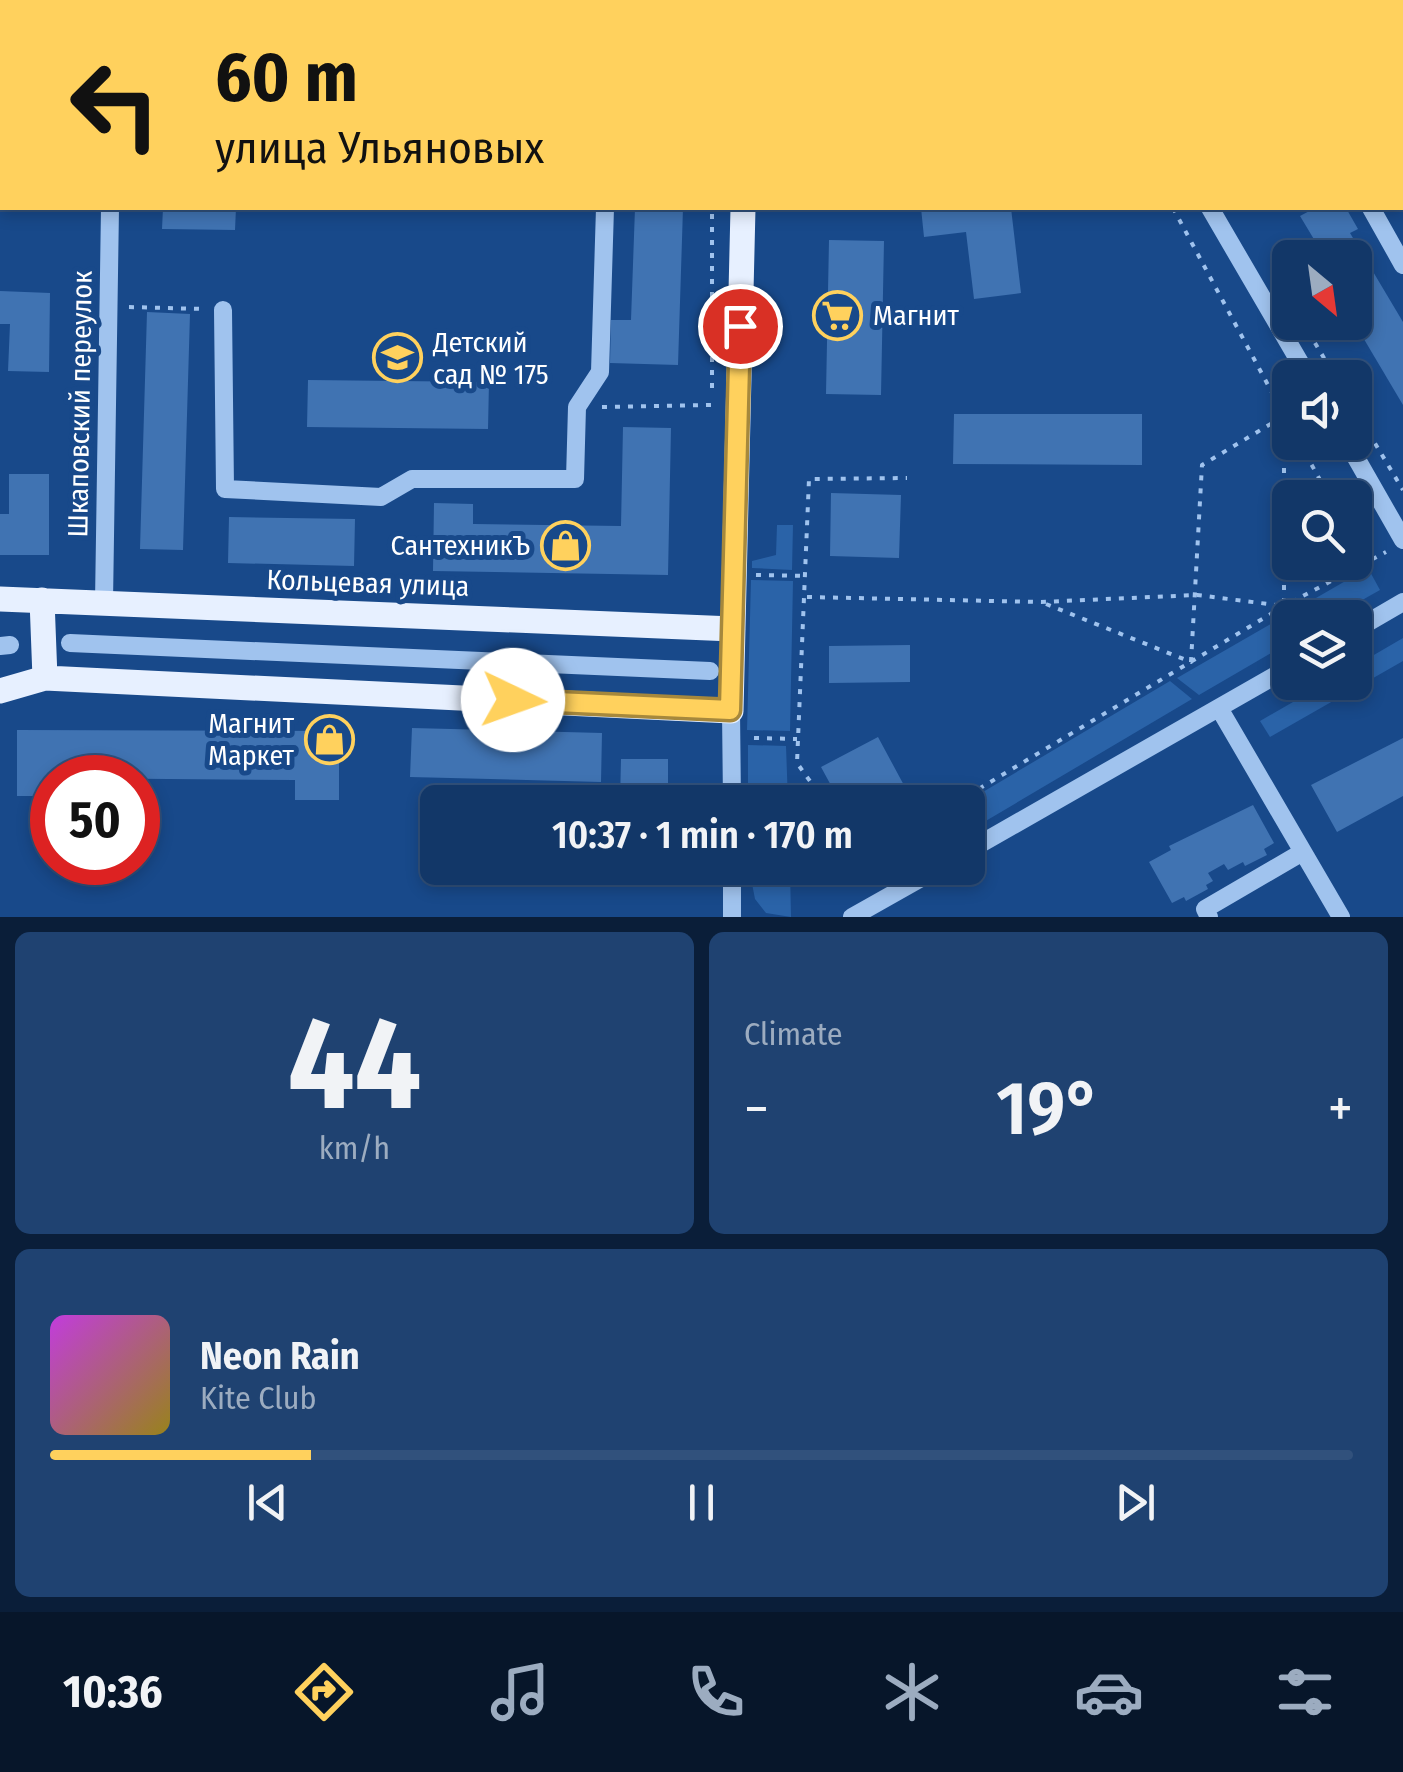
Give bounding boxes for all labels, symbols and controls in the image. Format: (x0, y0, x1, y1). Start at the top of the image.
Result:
text: 60 m (215, 36, 358, 120)
icon: left (50, 40, 180, 170)
text: улица Ульяновых (215, 121, 544, 175)
north arrow (1272, 240, 1372, 340)
map controls (1272, 240, 1372, 700)
street label: Шкаповский переулок (61, 270, 99, 538)
pin (698, 284, 783, 369)
supermarket icon: Магнит (812, 289, 864, 341)
icon: arrive (713, 299, 768, 354)
place label: Магнит (873, 299, 959, 332)
place label: Детский сад № 175 (432, 326, 549, 391)
school or university icon: Детский сад № 175 (372, 332, 424, 384)
button: sound (1272, 360, 1372, 460)
button: search (1272, 480, 1372, 580)
shop icon: СантехникЪ (539, 519, 591, 571)
place label: СантехникЪ (390, 529, 530, 562)
street label: Кольцевая улица (266, 563, 470, 603)
button: layers (1272, 600, 1372, 700)
position arrow (461, 648, 565, 752)
place label: Магнит Маркет (208, 707, 295, 772)
shop icon: Магнит Маркет (303, 713, 355, 765)
speed limit sign: 50 (30, 755, 160, 885)
text: 10:37 · 1 min · 170 m (552, 812, 853, 858)
text: 44 (288, 986, 421, 1142)
text: Climate (744, 1015, 843, 1053)
text: 19° (996, 1064, 1101, 1154)
text: − (744, 1076, 769, 1142)
text: + (1328, 1076, 1353, 1142)
text: km/h (319, 1129, 390, 1167)
text: Neon Rain (200, 1333, 360, 1379)
text: Kite Club (200, 1379, 316, 1417)
icon: previous (240, 1475, 295, 1530)
icon: pause (674, 1475, 729, 1530)
icon: next (1108, 1475, 1163, 1530)
icon: directions (289, 1657, 359, 1727)
icon: music (485, 1657, 555, 1727)
icon: phone (681, 1657, 751, 1727)
icon: climate (877, 1657, 947, 1727)
icon: car (1074, 1657, 1144, 1727)
icon: filters (1270, 1657, 1340, 1727)
text: 10:36 (63, 1665, 163, 1719)

